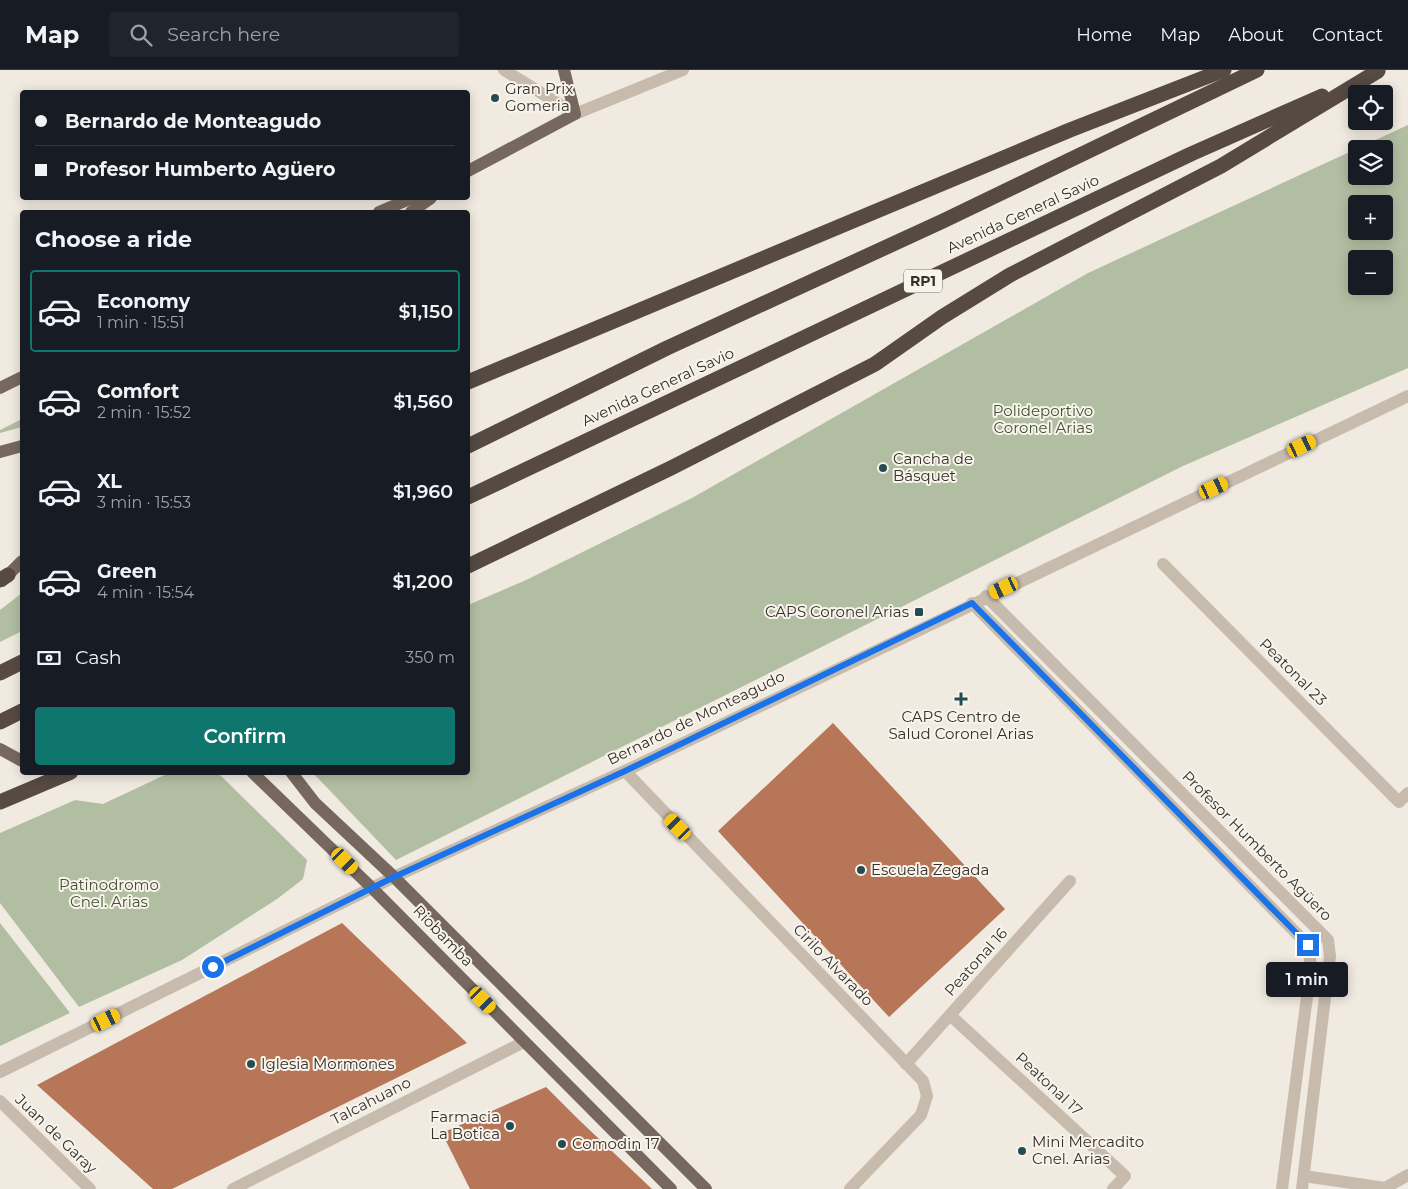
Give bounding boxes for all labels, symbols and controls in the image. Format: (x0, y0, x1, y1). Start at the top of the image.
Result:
search box (109, 12, 459, 57)
text: Map (25, 20, 79, 49)
icon: search (127, 21, 155, 49)
text: Search here (167, 23, 280, 46)
text: Home (1076, 24, 1132, 46)
text: Map (1160, 24, 1200, 46)
text: About (1228, 24, 1284, 46)
text: Contact (1312, 24, 1383, 46)
place label: Gran Prix Gomeria (505, 79, 573, 115)
map controls (1348, 85, 1393, 295)
button: locate (1348, 85, 1393, 130)
marker: Gran Prix Gomeria (489, 92, 501, 104)
text: Bernardo de Monteagudo (65, 110, 321, 133)
button: layers (1348, 140, 1393, 185)
text: Profesor Humberto Agüero (65, 158, 335, 181)
street label: Avenida General Savio (944, 170, 1102, 257)
button: + (1348, 195, 1393, 240)
text: Choose a ride (35, 226, 192, 253)
button: − (1348, 250, 1393, 295)
road number: RP1 (904, 270, 942, 292)
icon: car (37, 289, 82, 334)
text: Economy (97, 290, 190, 313)
text: $1,150 (399, 300, 453, 323)
text: 1 min · 15:51 (97, 313, 185, 332)
street label: Avenida General Savio (579, 343, 737, 430)
icon: car (37, 379, 82, 424)
text: Comfort (97, 380, 179, 403)
text: $1,560 (394, 390, 453, 413)
park label: Polideportivo Coronel Arias (993, 401, 1093, 437)
text: 2 min · 15:52 (97, 403, 191, 422)
car (1285, 433, 1318, 459)
place label: Cancha de Básquet (893, 449, 973, 485)
marker: Cancha de Básquet (877, 462, 889, 474)
icon: car (37, 469, 82, 514)
text: XL (97, 470, 122, 493)
car (1197, 475, 1230, 501)
text: $1,960 (393, 480, 453, 503)
text: 3 min · 15:53 (97, 493, 191, 512)
icon: car (37, 559, 82, 604)
text: Green (97, 560, 157, 583)
text: $1,200 (393, 570, 453, 593)
car (987, 575, 1020, 601)
text: 4 min · 15:54 (97, 583, 194, 602)
place label: CAPS Coronel Arias (765, 602, 909, 621)
marker: CAPS Coronel Arias (913, 606, 925, 618)
street label: Peatonal 23 (1256, 634, 1331, 709)
icon: cash (35, 644, 63, 672)
text: Cash (75, 646, 122, 669)
text: 350 m (405, 648, 455, 667)
street label: Bernardo de Monteagudo (604, 666, 788, 769)
marker: CAPS Centro de Salud Coronel Arias (954, 692, 968, 706)
button: Confirm (35, 707, 455, 765)
place label: CAPS Centro de Salud Coronel Arias (888, 707, 1034, 743)
street label: Profesor Humberto Agüero (1178, 767, 1336, 925)
car (662, 811, 693, 843)
car (328, 845, 361, 877)
place label: Escuela Zegada (871, 860, 989, 879)
marker: Escuela Zegada (855, 864, 867, 876)
park label: Patinodromo Cnel. Arias (59, 875, 159, 911)
street label: Riobamba (409, 901, 477, 970)
street label: Cirilo Alvarado (789, 919, 877, 1010)
street label: Peatonal 16 (940, 924, 1011, 1000)
route end (1297, 934, 1319, 956)
route start (202, 956, 224, 978)
callout: 1 min (1267, 962, 1349, 998)
text: 1 min (1286, 970, 1328, 989)
car (467, 984, 498, 1016)
car (89, 1007, 122, 1033)
street label: Peatonal 17 (1012, 1048, 1087, 1120)
place label: Iglesia Mormones (261, 1054, 395, 1073)
marker: Iglesia Mormones (245, 1058, 257, 1070)
street label: Talcahuano (328, 1072, 414, 1129)
street label: Juan de Garay (11, 1089, 102, 1178)
place label: Farmacia La Botica (430, 1107, 500, 1143)
marker: Farmacia La Botica (504, 1120, 516, 1132)
place label: Mini Mercadito Cnel. Arias (1032, 1132, 1144, 1168)
place label: Comodin 17 (572, 1134, 660, 1153)
marker: Comodin 17 (556, 1138, 568, 1150)
marker: Mini Mercadito Cnel. Arias (1016, 1145, 1028, 1157)

